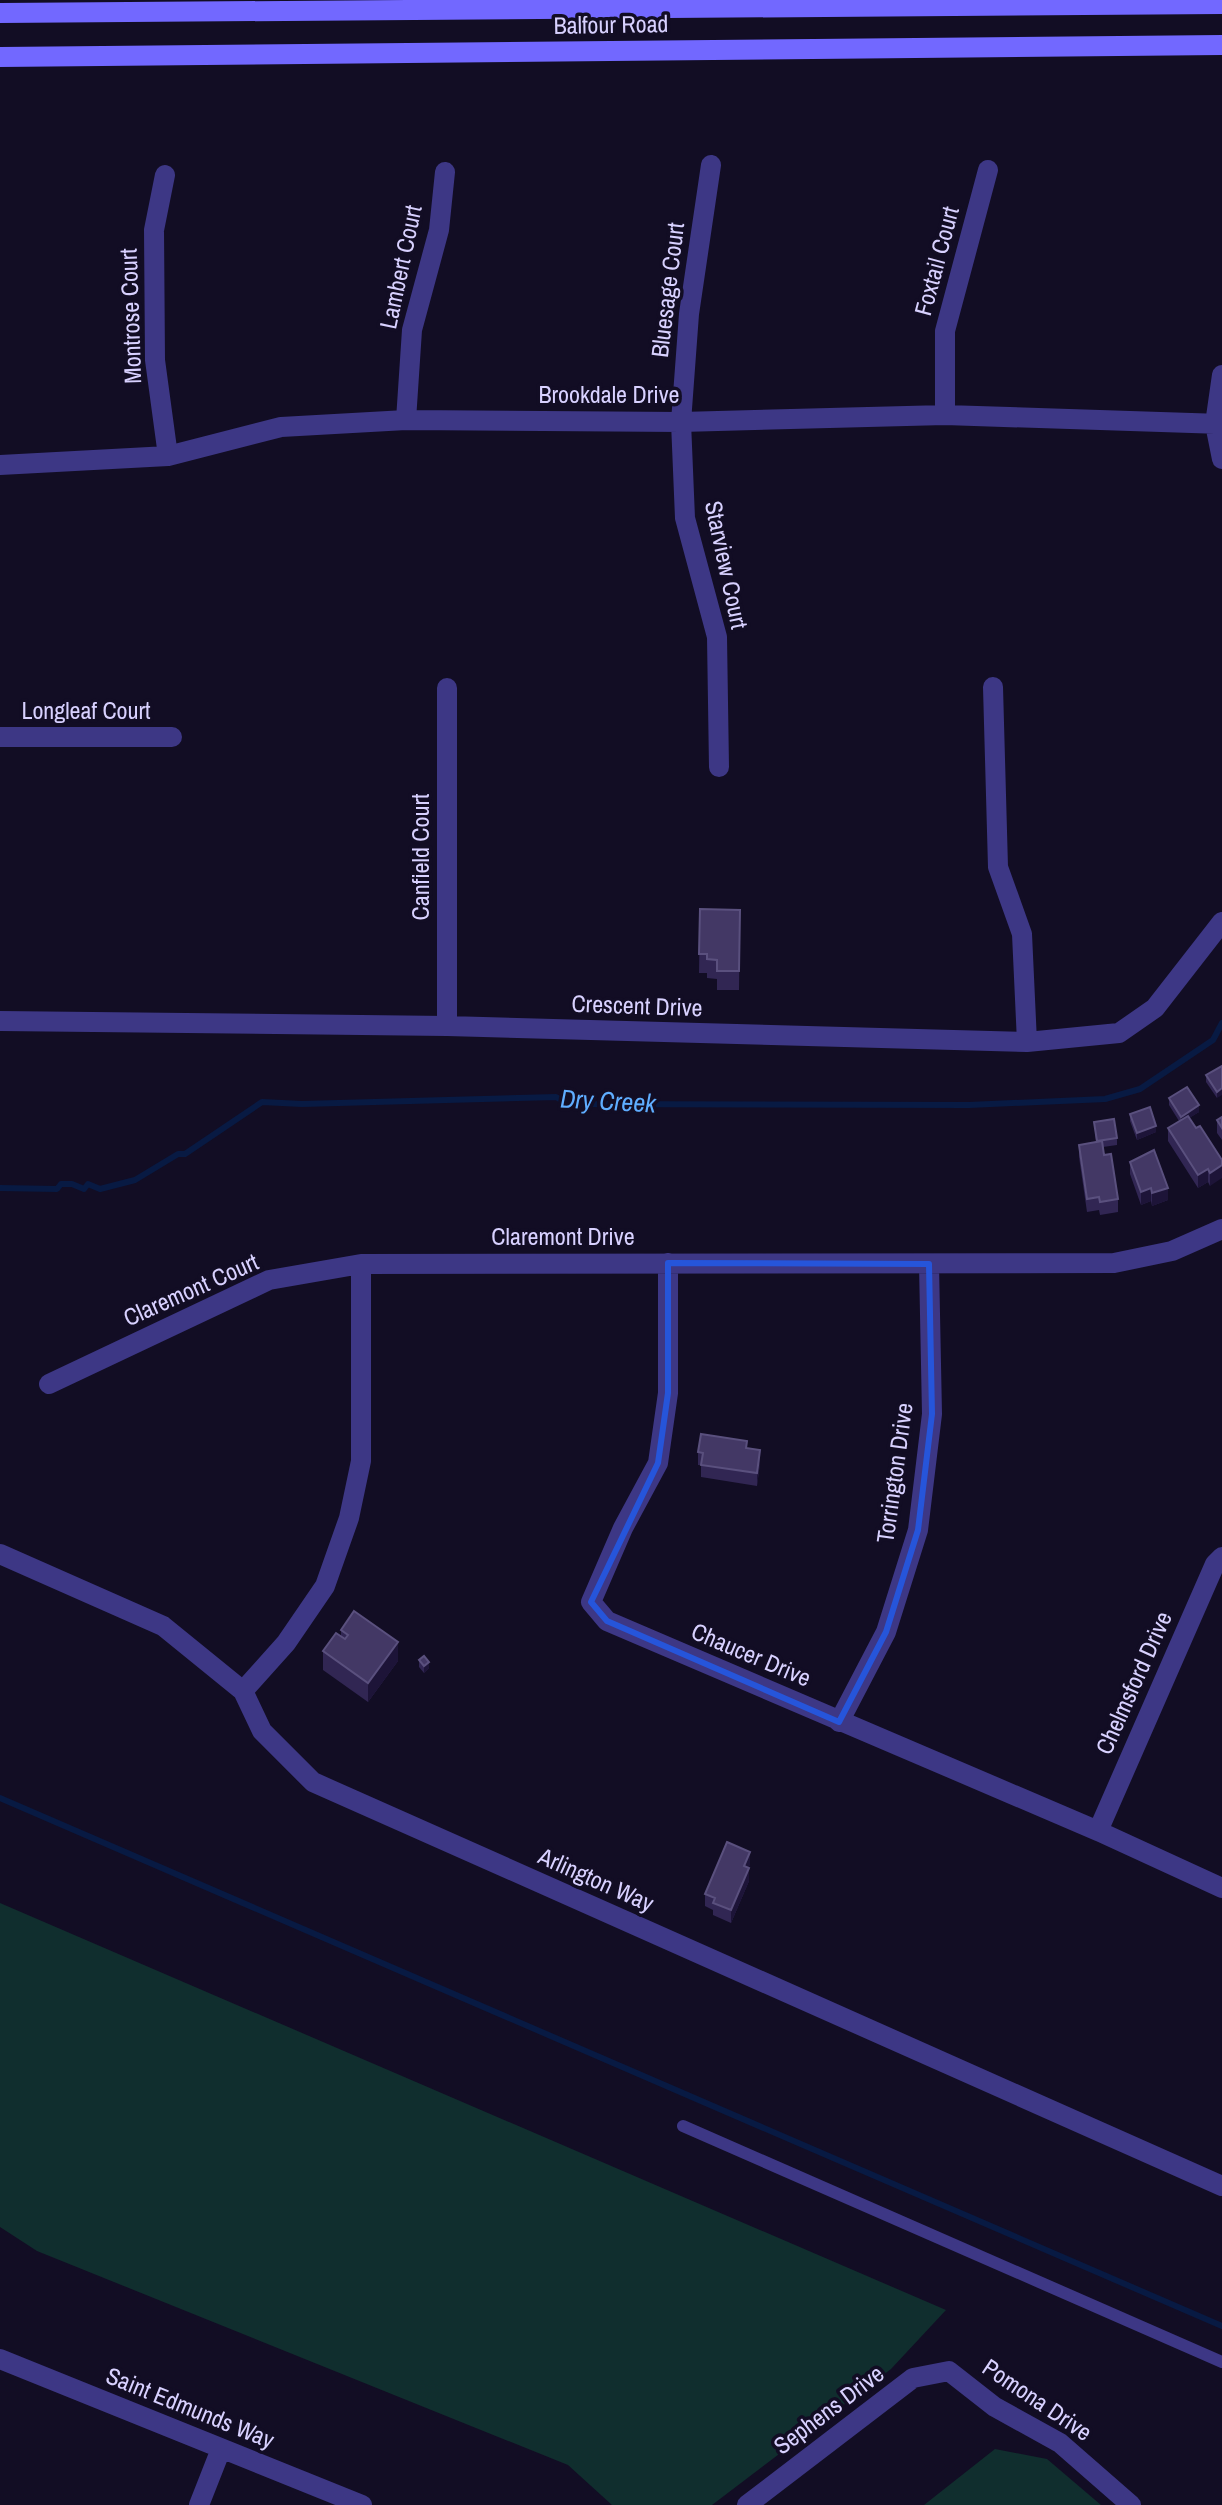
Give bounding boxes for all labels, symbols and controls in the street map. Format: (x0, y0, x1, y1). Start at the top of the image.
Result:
street label: Balfour Road (553, 7, 669, 41)
street label: Lambert Court (371, 201, 429, 332)
street label: Foxtail Court (906, 202, 966, 319)
street label: Bluesage Court (643, 220, 691, 359)
street label: Montrose Court (112, 247, 148, 384)
street label: Brookdale Drive (538, 378, 680, 410)
street label: Starview Court (698, 498, 756, 632)
street label: Longleaf Court (21, 694, 151, 726)
street label: Canfield Court (404, 793, 436, 920)
street label: Crescent Drive (571, 987, 703, 1023)
water label: Dry Creek (559, 1081, 658, 1121)
street label: Claremont Drive (491, 1220, 635, 1252)
street label: Claremont Court (118, 1245, 264, 1333)
street label: Torrington Drive (868, 1401, 920, 1545)
street label: Chelmsford Drive (1087, 1606, 1179, 1759)
street label: Chaucer Drive (687, 1615, 816, 1694)
street label: Arlington Way (533, 1839, 659, 1919)
street label: Pomona Drive (976, 2351, 1099, 2448)
street label: Sephens Drive (767, 2357, 890, 2461)
street label: Saint Edmunds Way (102, 2359, 279, 2455)

